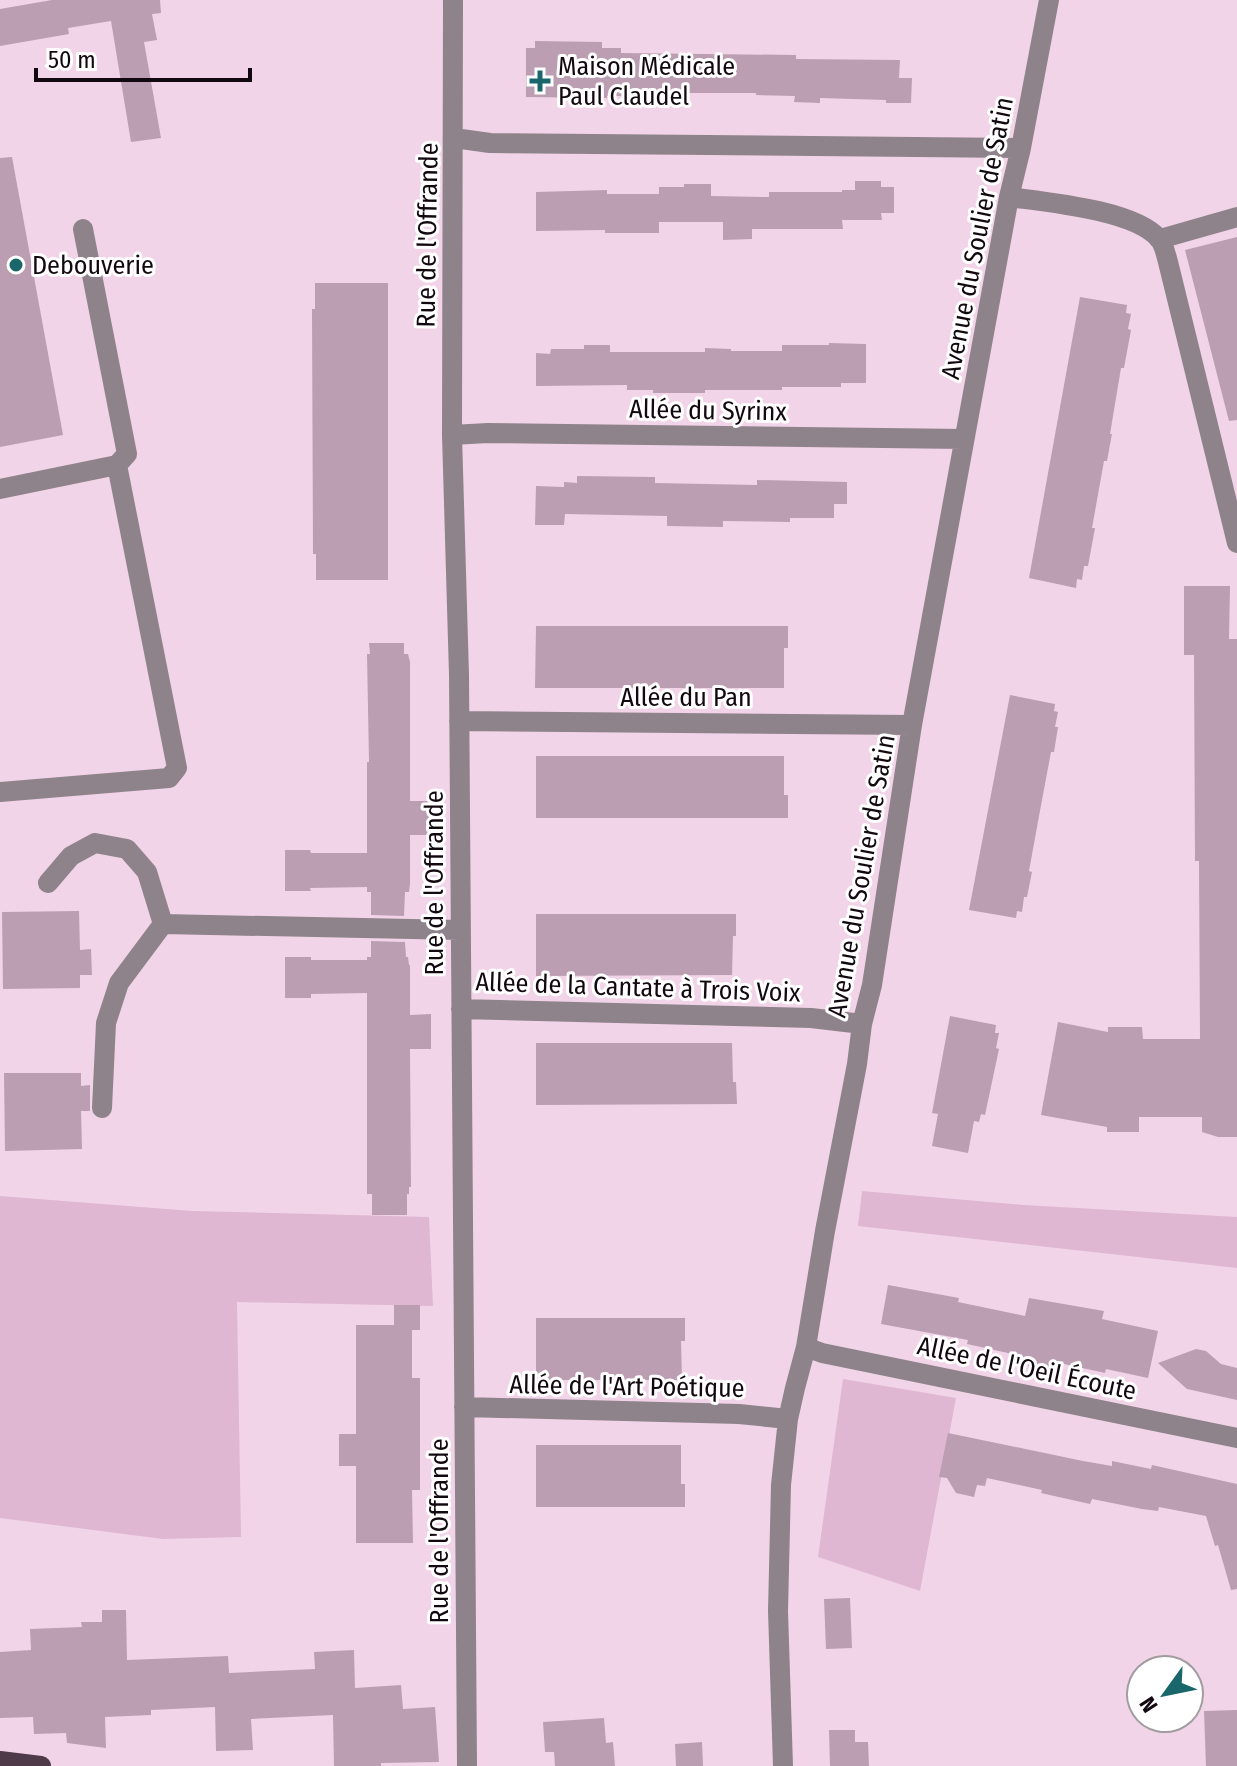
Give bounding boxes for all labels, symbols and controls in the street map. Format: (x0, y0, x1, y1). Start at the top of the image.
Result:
scale bar (36, 32, 250, 82)
text: 50 m (48, 46, 96, 74)
place label: Maison Médicale Paul Claudel (558, 51, 735, 112)
marker: Maison Médicale Paul Claudel (529, 70, 551, 92)
street label: Avenue du Soulier de Satin (935, 94, 1020, 382)
street label: Rue de l'Offrande (410, 142, 445, 328)
place label: Debouverie (32, 250, 154, 281)
marker: Debouverie (7, 256, 25, 274)
street label: Allée du Syrinx (629, 394, 788, 427)
street label: Allée du Pan (620, 682, 752, 713)
street label: Avenue du Soulier de Satin (821, 732, 902, 1020)
street label: Rue de l'Offrande (419, 790, 450, 976)
street label: Allée de la Cantate à Trois Voix (475, 966, 802, 1009)
street label: Allée de l'Oeil Écoute (915, 1330, 1139, 1407)
street label: Allée de l'Art Poétique (509, 1369, 745, 1404)
street label: Rue de l'Offrande (424, 1438, 455, 1624)
north arrow (1125, 1654, 1205, 1734)
text: N (1134, 1692, 1164, 1718)

